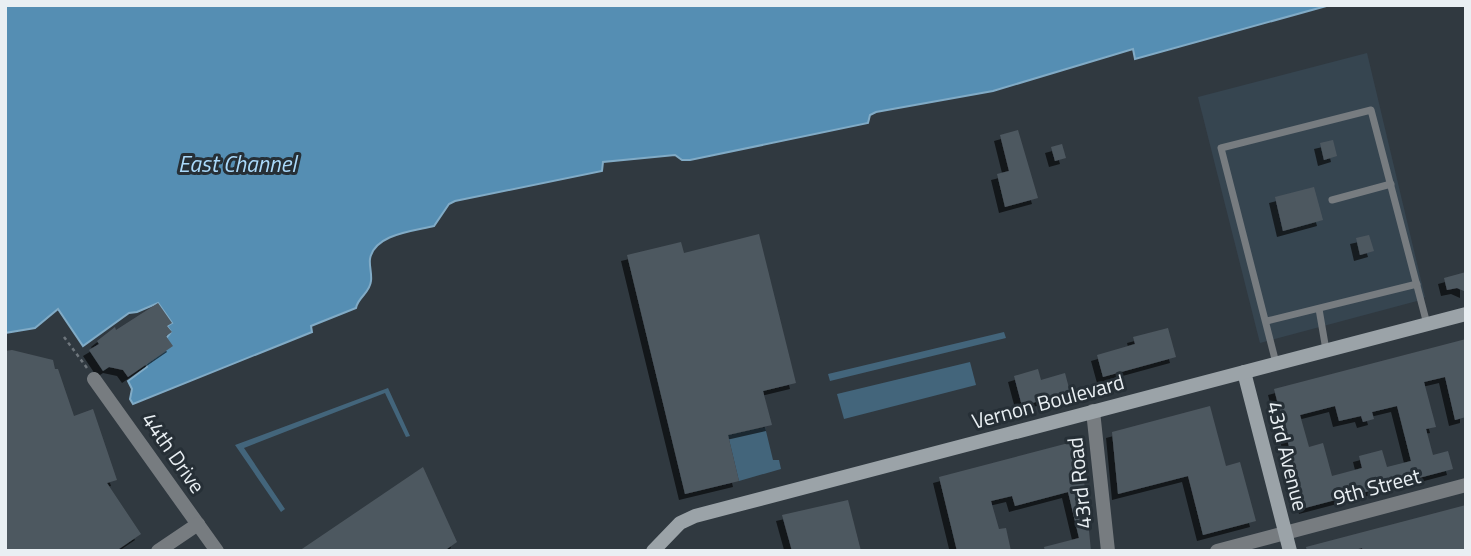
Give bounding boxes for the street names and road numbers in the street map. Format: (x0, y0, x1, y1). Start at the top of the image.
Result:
street label: Vernon Boulevard (968, 365, 1128, 437)
street label: 43rd Avenue (1259, 398, 1317, 514)
street label: 44th Drive (134, 405, 214, 500)
street label: 43rd Road (1058, 436, 1100, 530)
street label: 9th Street (1330, 459, 1425, 513)

